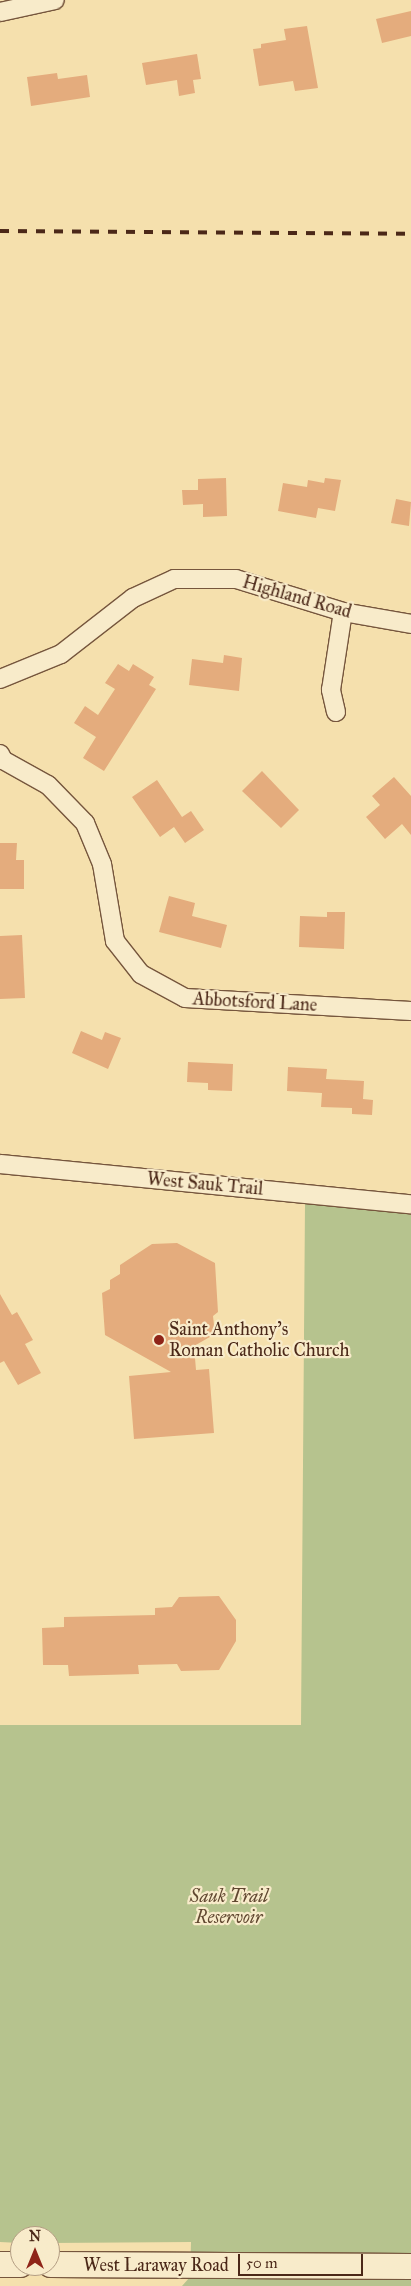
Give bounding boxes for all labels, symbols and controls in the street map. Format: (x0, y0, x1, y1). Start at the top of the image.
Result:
street label: Highland Road (240, 571, 354, 623)
street label: Abbotsford Lane (192, 988, 318, 1016)
street label: West Sauk Trail (146, 1168, 264, 1200)
place label: Saint Anthony's Roman Catholic Church (169, 1319, 350, 1362)
marker: Saint Anthony's Roman Catholic Church (153, 1334, 165, 1346)
park label: Sauk Trail Reservoir (190, 1886, 268, 1928)
north arrow (10, 2226, 60, 2276)
text: N (29, 2228, 41, 2245)
scale bar (241, 2244, 366, 2276)
street label: West Laraway Road (83, 2254, 229, 2276)
text: 50 m (246, 2254, 278, 2272)

